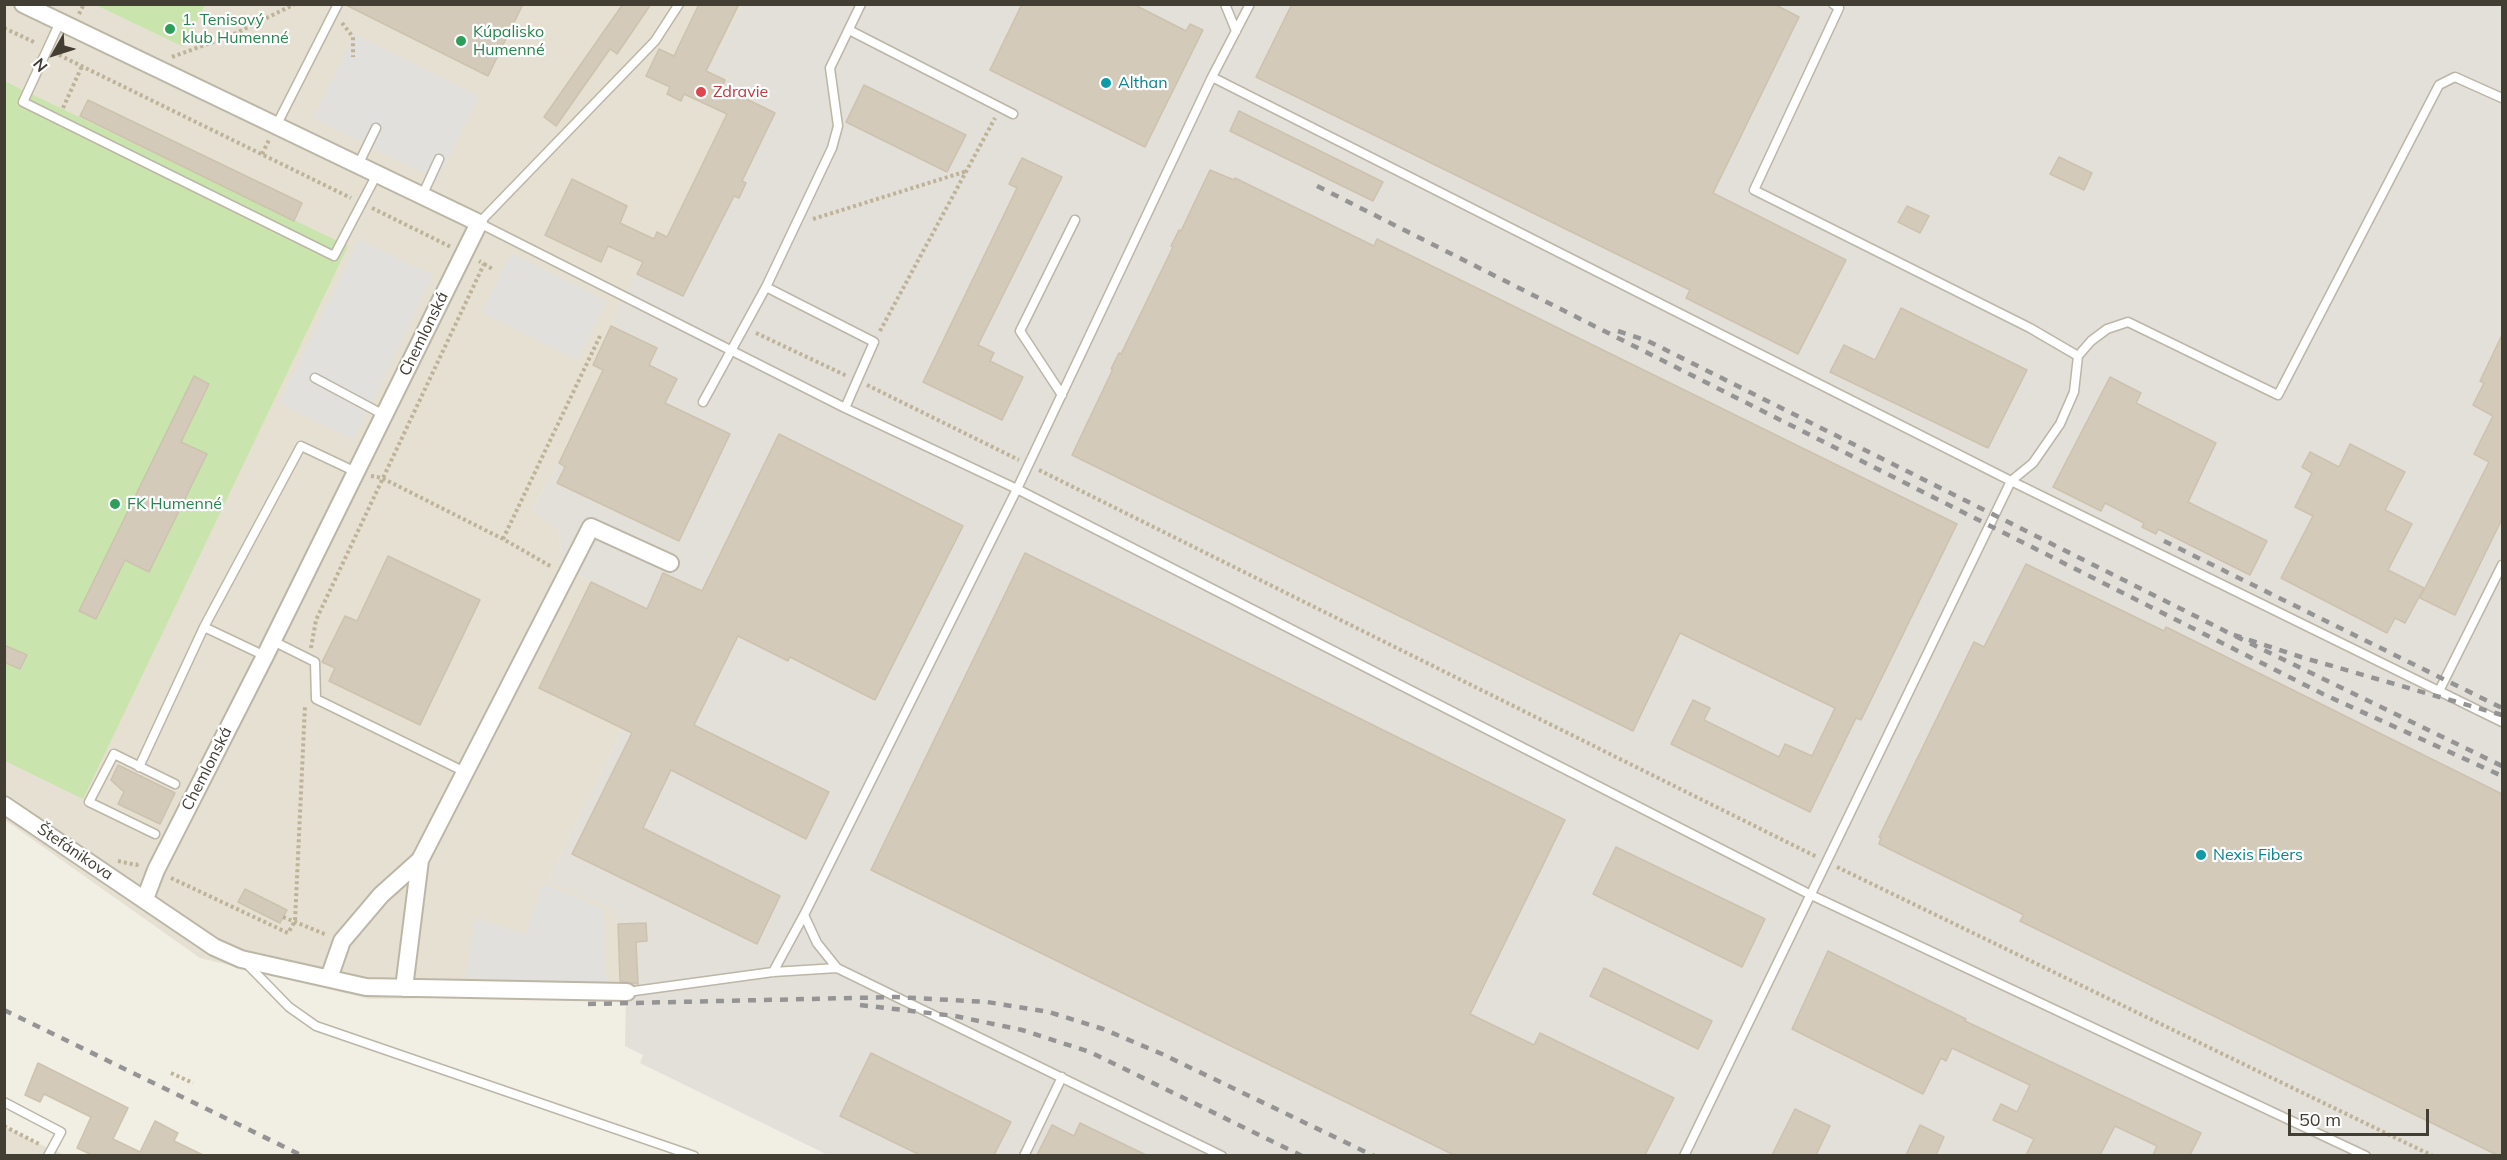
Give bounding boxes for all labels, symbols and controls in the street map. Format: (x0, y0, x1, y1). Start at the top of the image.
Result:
place label: 1. Tenisový klub Humenné (182, 10, 289, 48)
marker: 1. Tenisový klub Humenné (163, 22, 177, 36)
place label: Kúpalisko Humenné (473, 22, 545, 60)
north arrow (24, 24, 84, 84)
marker: Kúpalisko Humenné (454, 34, 468, 48)
text: N (28, 54, 52, 76)
place label: Althan (1118, 73, 1168, 93)
marker: Althan (1099, 76, 1113, 90)
place label: Zdravie (713, 82, 768, 102)
marker: Zdravie (694, 85, 708, 99)
street label: Chemlonská (395, 289, 453, 379)
place label: FK Humenné (127, 494, 222, 514)
marker: FK Humenné (108, 497, 122, 511)
street label: Chemlonská (178, 724, 236, 814)
street label: Štefánikova (33, 820, 117, 884)
place label: Nexis Fibers (2213, 845, 2303, 865)
marker: Nexis Fibers (2194, 848, 2208, 862)
scale bar (2291, 1097, 2432, 1135)
text: 50 m (2299, 1108, 2341, 1131)

